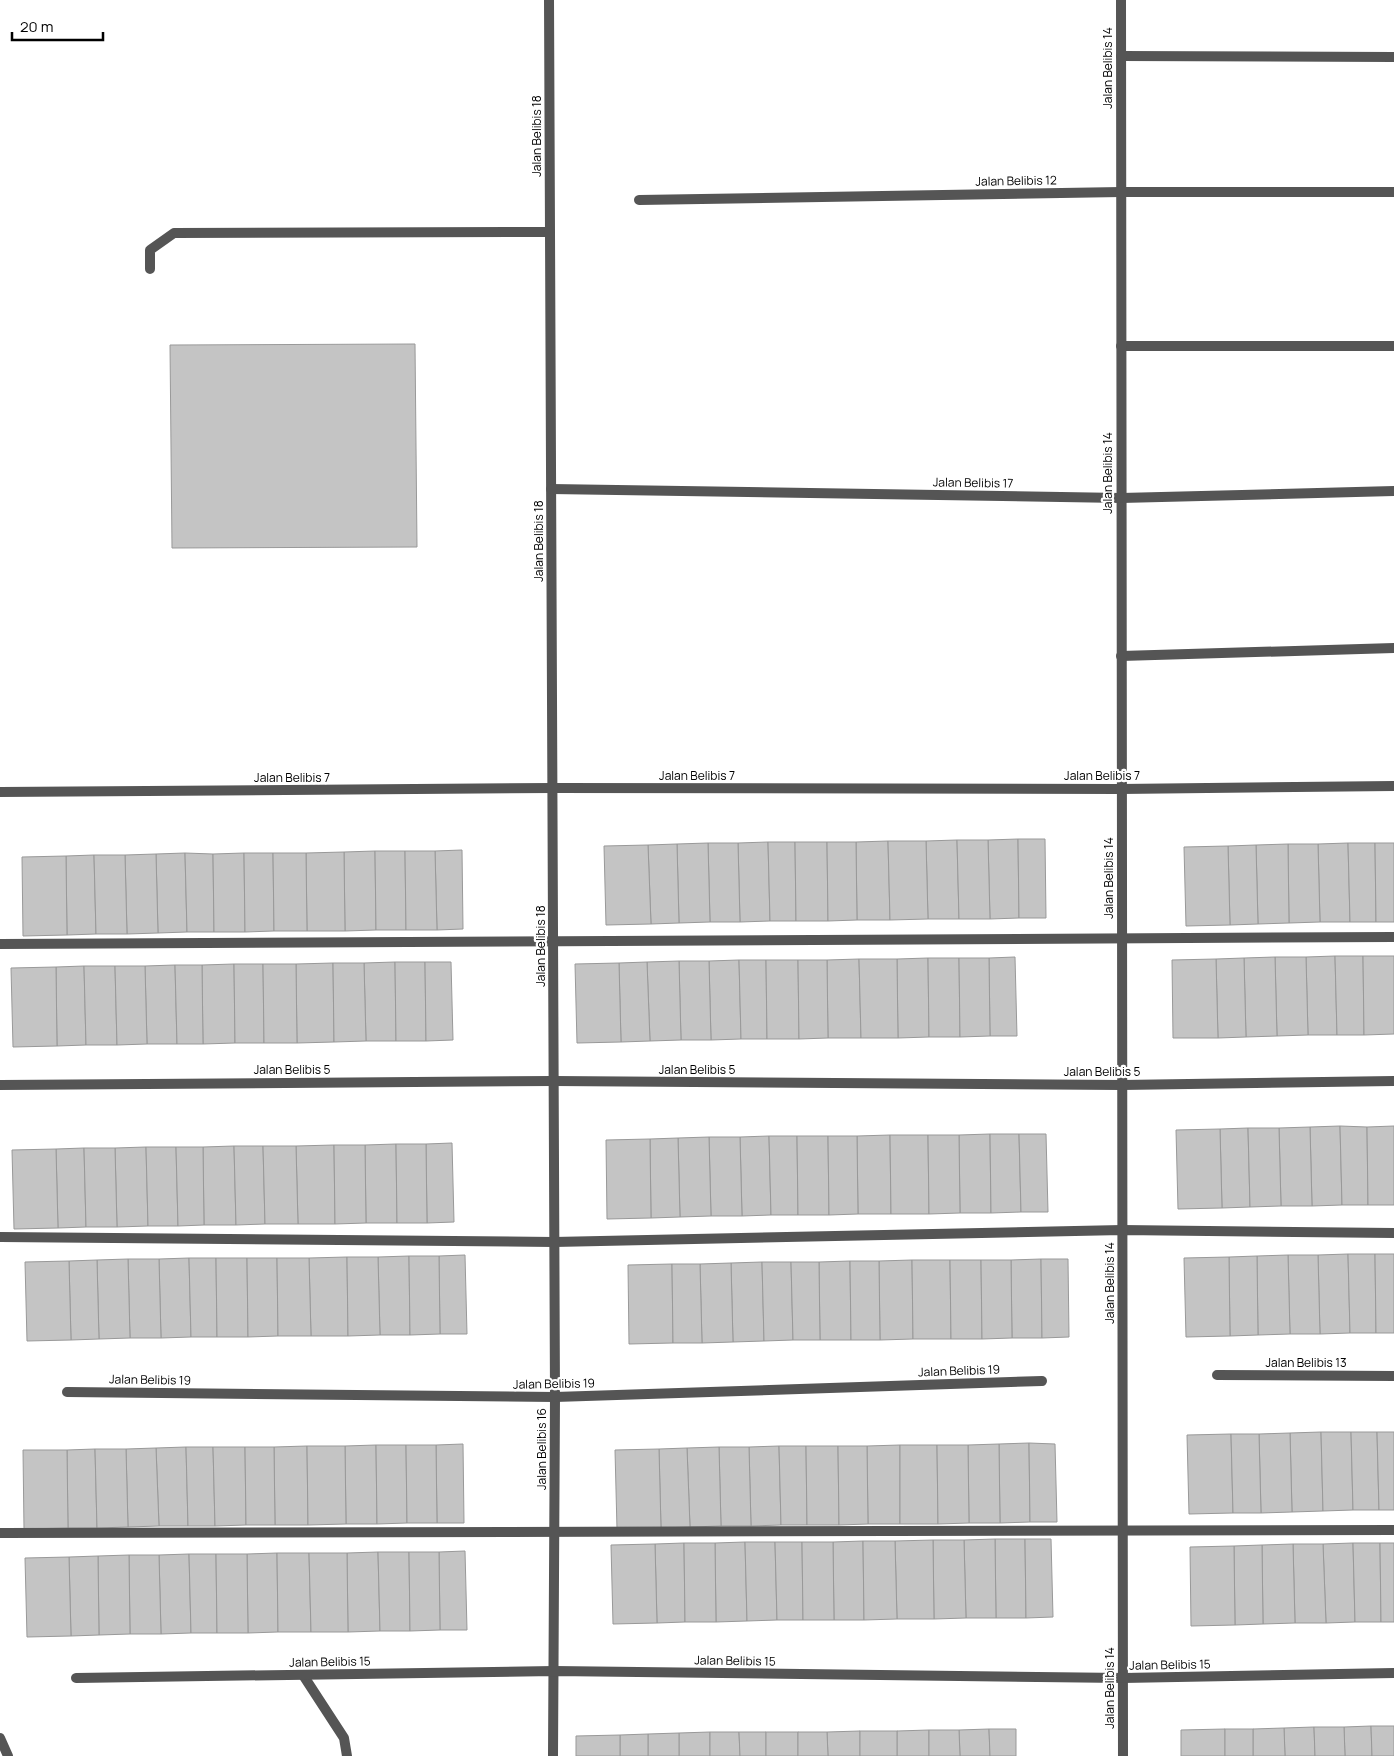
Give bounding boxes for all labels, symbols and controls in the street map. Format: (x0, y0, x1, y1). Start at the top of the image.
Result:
scale bar (12, 10, 104, 42)
text: 20 m (20, 16, 53, 37)
street label: Jalan Belibis 14 (1099, 27, 1116, 109)
street label: Jalan Belibis 18 (528, 95, 545, 177)
street label: Jalan Belibis 12 (975, 171, 1057, 190)
street label: Jalan Belibis 14 (1099, 432, 1116, 514)
street label: Jalan Belibis 17 (933, 473, 1013, 492)
street label: Jalan Belibis 18 (530, 500, 547, 582)
street label: Jalan Belibis 7 (659, 767, 735, 784)
street label: Jalan Belibis 7 (1064, 767, 1140, 784)
street label: Jalan Belibis 7 (254, 769, 330, 786)
street label: Jalan Belibis 14 (1100, 837, 1117, 919)
street label: Jalan Belibis 18 (532, 905, 549, 987)
street label: Jalan Belibis 5 (254, 1061, 330, 1078)
street label: Jalan Belibis 5 (659, 1061, 735, 1078)
street label: Jalan Belibis 5 (1064, 1063, 1140, 1080)
street label: Jalan Belibis 14 (1101, 1242, 1118, 1324)
street label: Jalan Belibis 13 (1265, 1354, 1347, 1371)
street label: Jalan Belibis 19 (918, 1361, 1000, 1380)
street label: Jalan Belibis 19 (109, 1370, 191, 1389)
street label: Jalan Belibis 19 (513, 1374, 595, 1393)
street label: Jalan Belibis 16 (533, 1408, 550, 1490)
street label: Jalan Belibis 14 (1101, 1647, 1118, 1729)
street label: Jalan Belibis 15 (694, 1651, 776, 1670)
street label: Jalan Belibis 15 (289, 1652, 371, 1671)
street label: Jalan Belibis 15 (1129, 1655, 1211, 1674)

